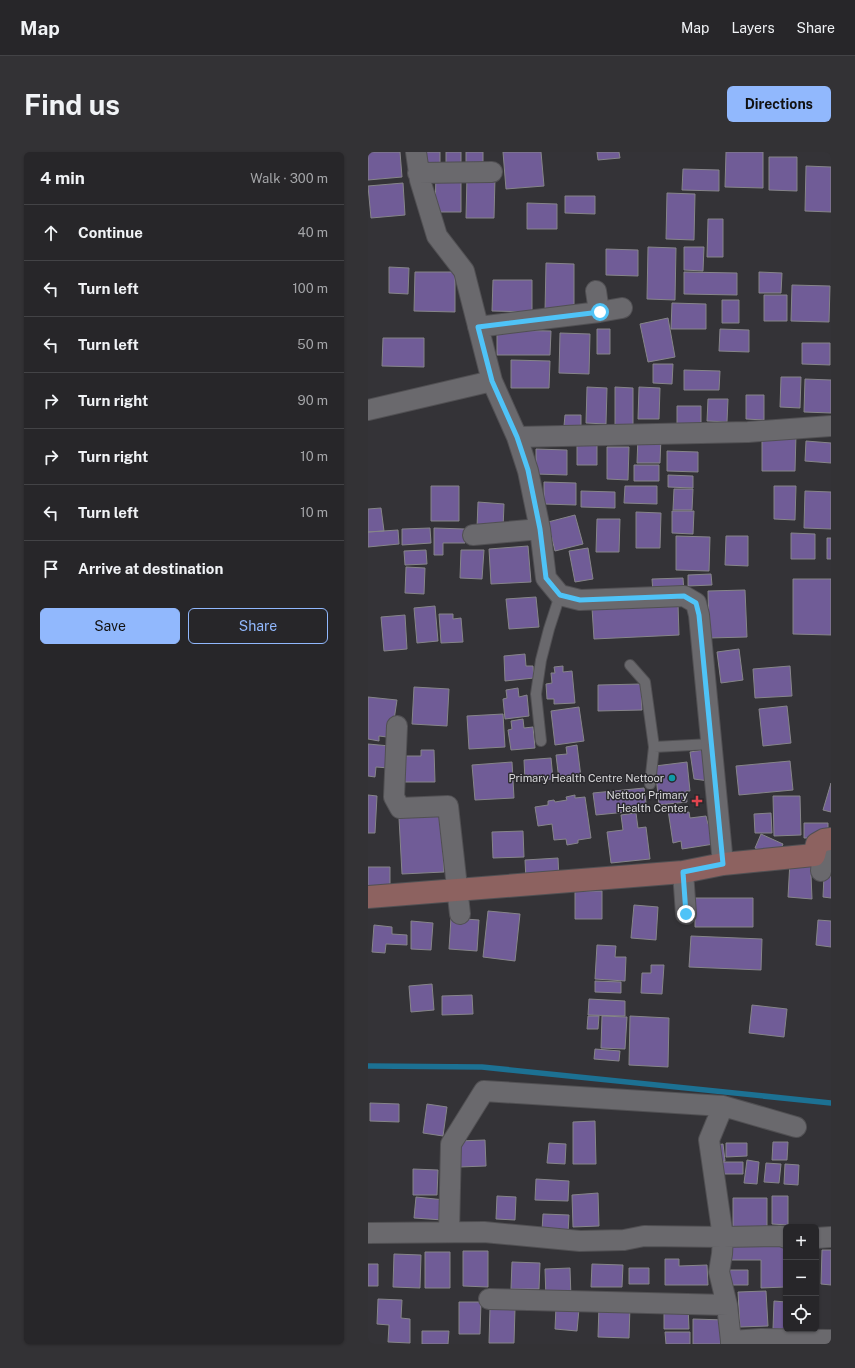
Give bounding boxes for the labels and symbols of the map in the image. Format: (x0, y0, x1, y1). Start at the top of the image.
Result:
route start (591, 303, 609, 321)
place label: Primary Health Centre Nettoor (509, 772, 664, 784)
marker: Primary Health Centre Nettoor (667, 773, 677, 783)
place label: Nettoor Primary Health Center (607, 789, 688, 814)
marker: Nettoor Primary Health Center (691, 795, 703, 807)
route end (677, 905, 695, 923)

